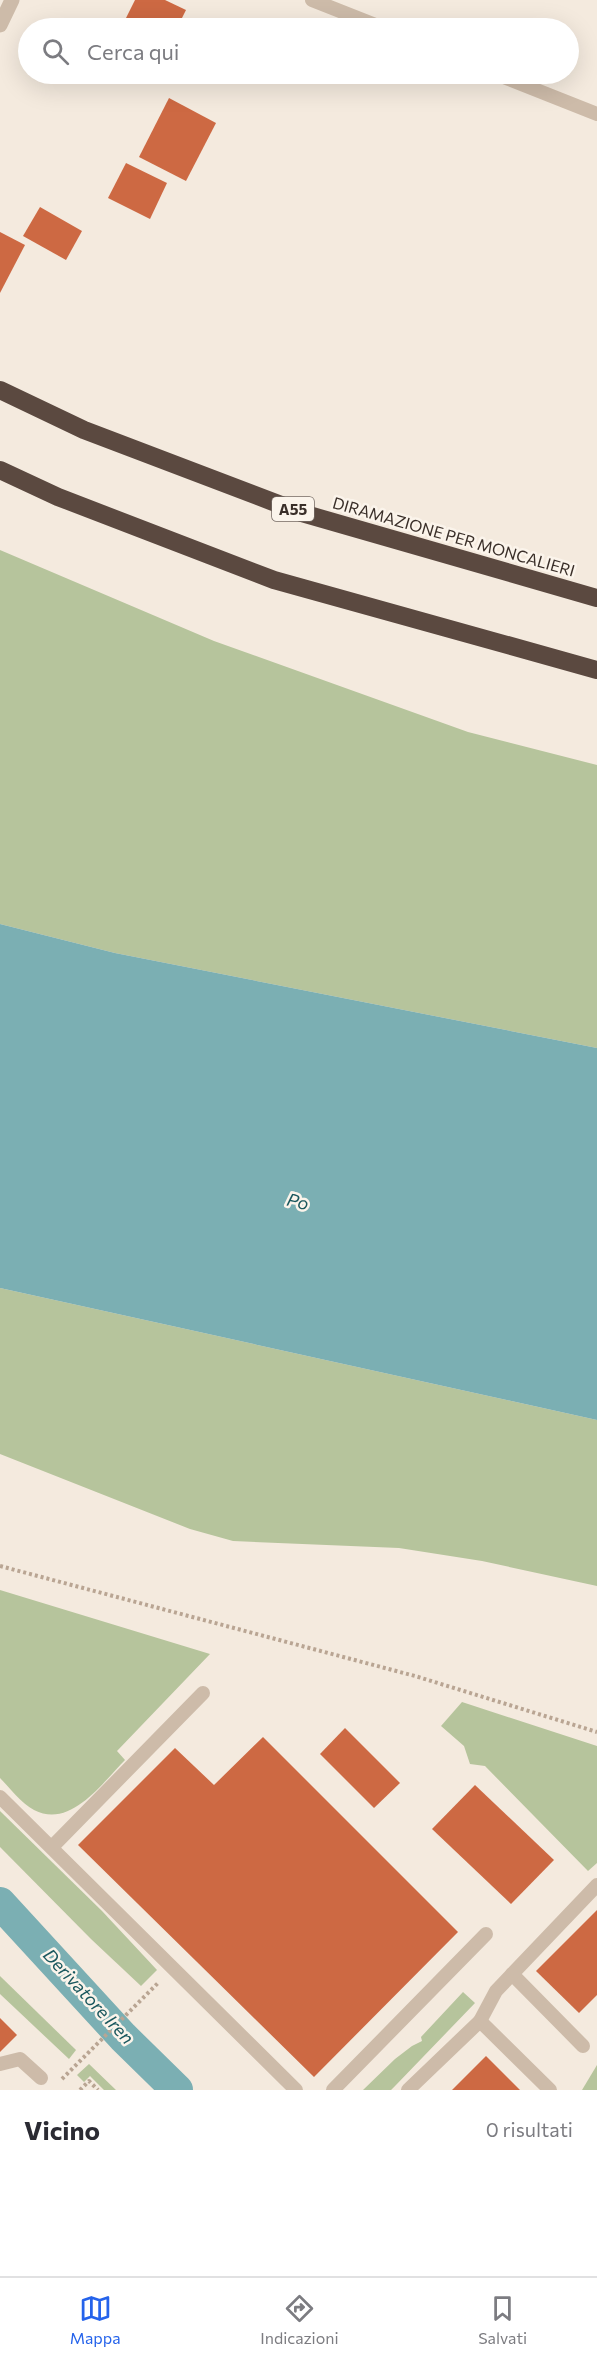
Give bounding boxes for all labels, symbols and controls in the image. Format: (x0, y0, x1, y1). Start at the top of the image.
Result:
search box (18, 18, 579, 84)
icon: search (39, 35, 72, 68)
text: Cerca qui (87, 38, 179, 65)
street label: DIRAMAZIONE PER MONCALIERI (331, 492, 577, 580)
road number: A55 (272, 497, 314, 521)
water label: Po (285, 1188, 311, 1214)
water label: Derivatore Iren (39, 1944, 139, 2048)
text: Vicino (24, 2114, 100, 2145)
text: 0 risultati (486, 2117, 573, 2141)
tab: Mappa (70, 2292, 121, 2347)
tab: Indicazioni (260, 2292, 339, 2347)
tab: Salvati (478, 2292, 527, 2347)

